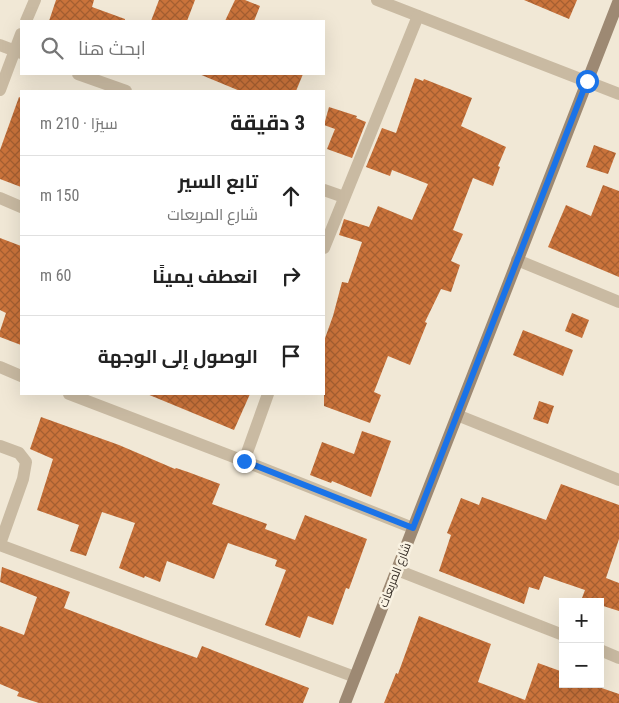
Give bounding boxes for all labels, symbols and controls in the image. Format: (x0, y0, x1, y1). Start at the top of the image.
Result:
search box (20, 20, 325, 75)
icon: search (38, 34, 66, 62)
text: ابحث هنا (78, 37, 146, 60)
route start (576, 70, 599, 93)
text: 3 دقيقة (230, 111, 305, 135)
text: سيرًا · 210 m (40, 114, 118, 133)
text: تابع السير (178, 170, 258, 193)
icon: ahead (277, 182, 305, 210)
text: 150 m (40, 186, 79, 205)
text: شارع المربعات (167, 205, 258, 224)
icon: right (277, 262, 305, 290)
text: انعطف يمينًا (152, 265, 258, 288)
text: 60 m (40, 266, 72, 285)
icon: arrive (277, 342, 305, 370)
text: الوصول إلى الوجهة (98, 345, 258, 368)
route end (233, 450, 256, 473)
street label: شارع المربعات (376, 541, 415, 610)
map controls (559, 598, 604, 688)
button: + (559, 598, 604, 643)
button: − (559, 643, 604, 688)

